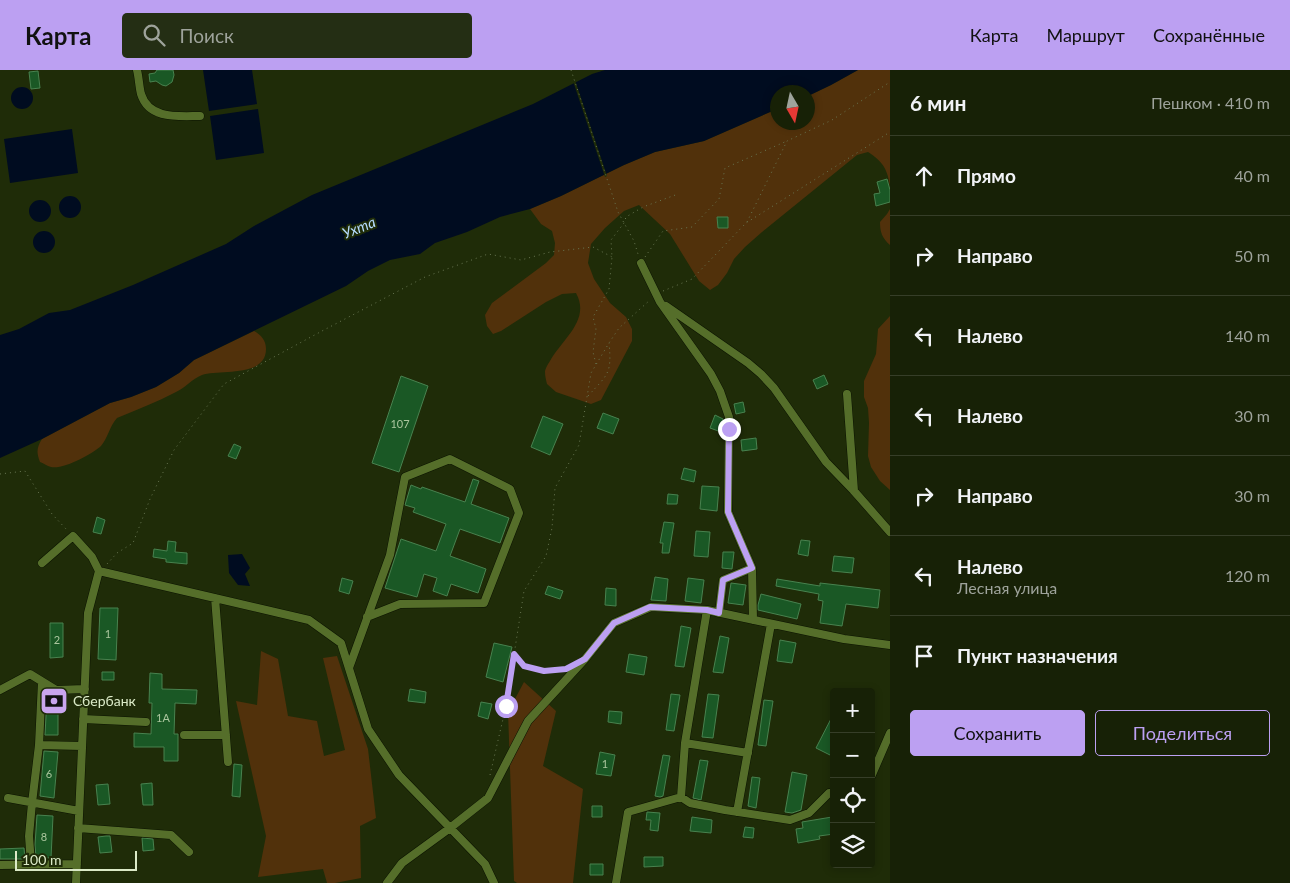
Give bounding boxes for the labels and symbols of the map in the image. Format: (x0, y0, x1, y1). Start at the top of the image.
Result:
north arrow (770, 85, 815, 130)
water label: Ухта (339, 212, 378, 242)
house number: 107 (390, 417, 410, 430)
route end (718, 418, 741, 441)
house number: 1 (105, 627, 111, 640)
house number: 2 (54, 633, 60, 646)
bank icon: Сбербанк (39, 686, 69, 716)
place label: Сбербанк (73, 692, 137, 709)
route start (495, 695, 518, 718)
house number: 1А (156, 711, 170, 724)
house number: 1 (602, 757, 608, 770)
house number: 6 (46, 767, 52, 780)
house number: 8 (41, 830, 47, 843)
scale bar (15, 848, 138, 871)

